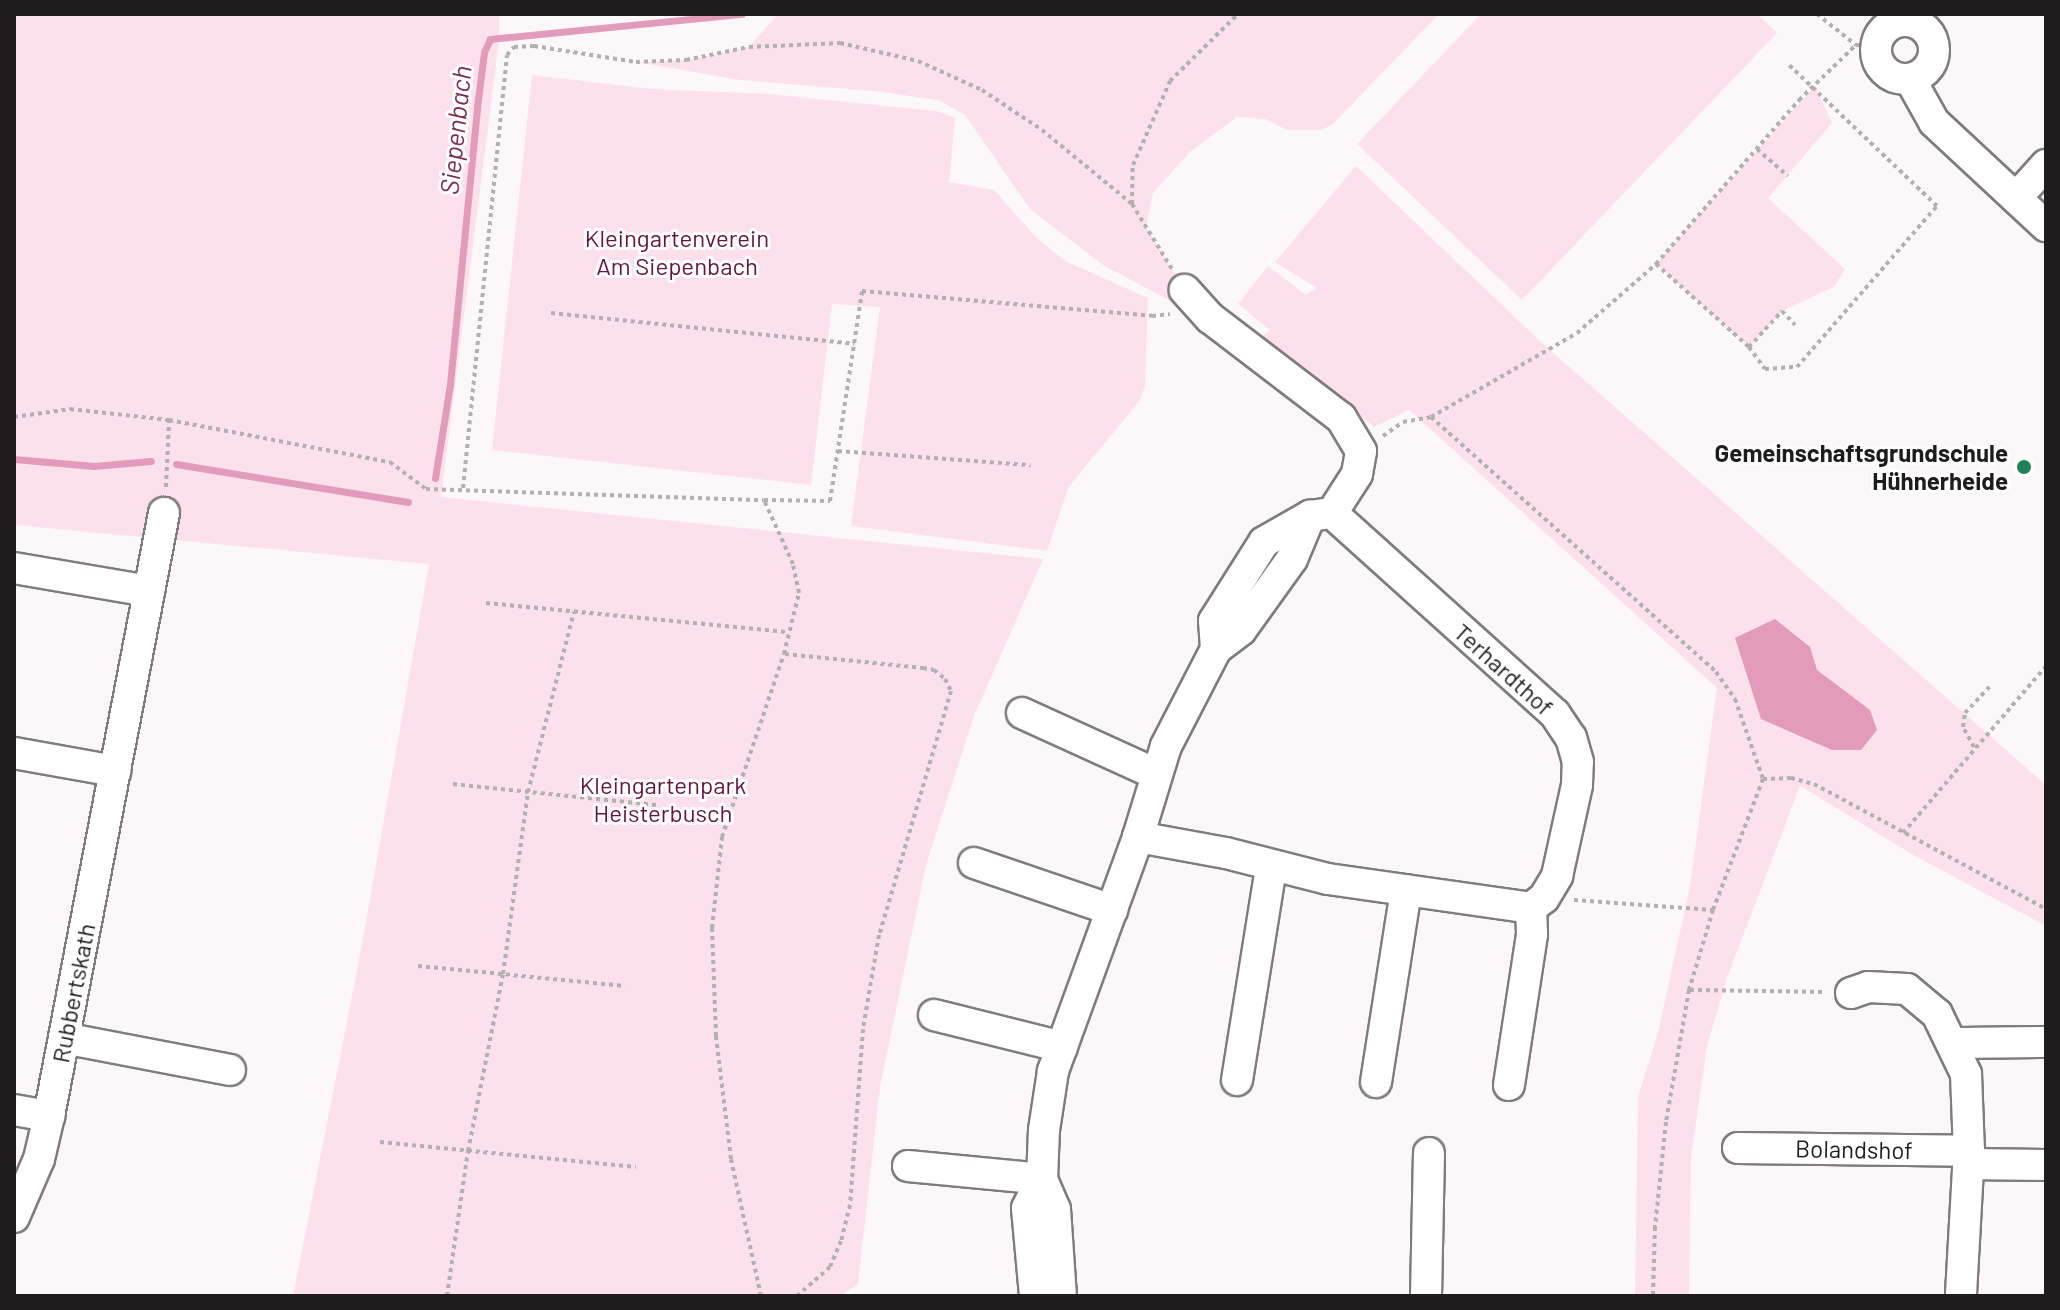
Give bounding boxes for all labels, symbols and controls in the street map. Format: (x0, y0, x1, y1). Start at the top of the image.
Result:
water label: Siepenbach (433, 64, 477, 196)
park label: Kleingartenverein Am Siepenbach (585, 224, 769, 280)
place label: Gemeinschaftsgrundschule Hühnerheide (1715, 439, 2008, 495)
marker: Gemeinschaftsgrundschule Hühnerheide (2015, 458, 2033, 476)
street label: Terhardthof (1449, 617, 1559, 721)
park label: Kleingartenpark Heisterbusch (580, 771, 746, 827)
street label: Rubbertskath (45, 921, 101, 1065)
street label: Bolandshof (1795, 1134, 1913, 1164)

